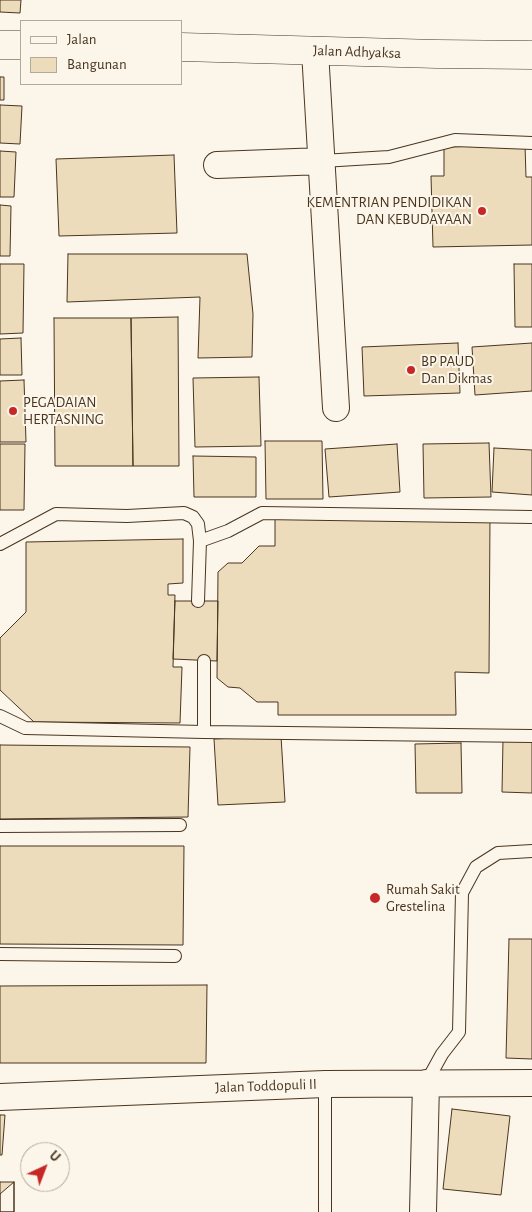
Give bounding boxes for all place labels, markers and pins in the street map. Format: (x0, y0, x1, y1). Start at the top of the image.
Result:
place label: KEMENTRIAN PENDIDIKAN DAN KEBUDAYAAN (307, 193, 472, 228)
marker: KEMENTRIAN PENDIDIKAN DAN KEBUDAYAAN (476, 205, 488, 217)
place label: BP PAUD Dan Dikmas (421, 352, 492, 387)
marker: BP PAUD Dan Dikmas (405, 364, 417, 376)
place label: PEGADAIAN HERTASNING (23, 393, 104, 428)
marker: PEGADAIAN HERTASNING (7, 405, 19, 417)
place label: Rumah Sakit Grestelina (386, 880, 460, 915)
marker: Rumah Sakit Grestelina (368, 891, 382, 905)

